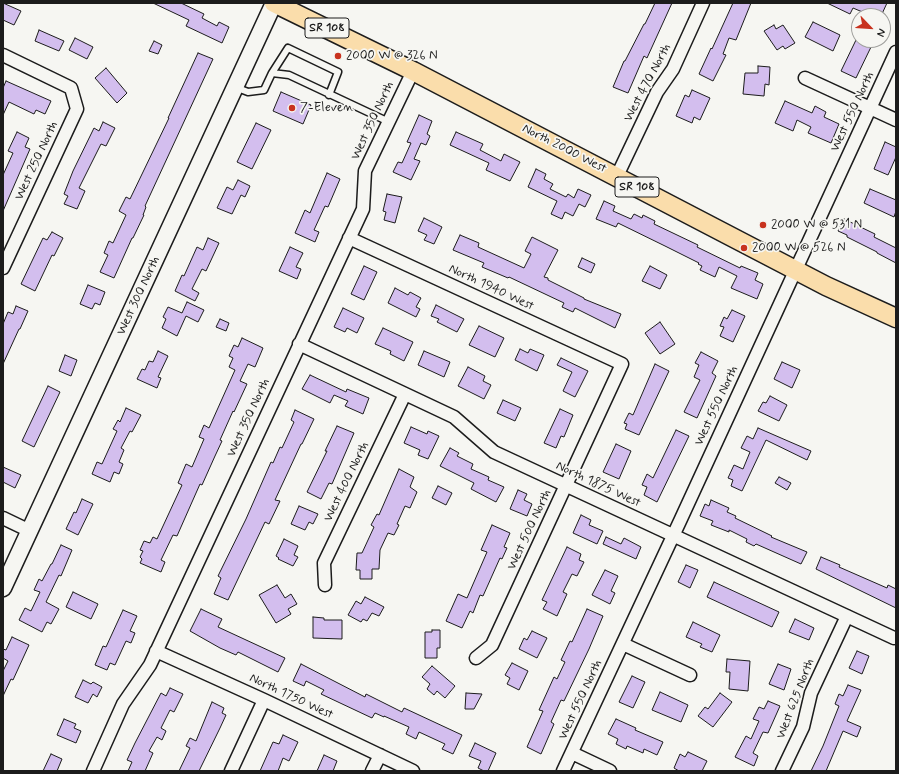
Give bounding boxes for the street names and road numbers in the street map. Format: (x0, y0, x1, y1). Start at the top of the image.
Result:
road number: SR 108 (305, 18, 349, 38)
street label: West 470 North (621, 41, 675, 125)
street label: West 550 North (828, 70, 878, 154)
street label: West 350 North (348, 79, 398, 163)
street label: West 250 North (12, 119, 62, 203)
street label: North 2000 West (519, 121, 609, 177)
road number: SR 108 (615, 177, 659, 197)
street label: West 300 North (114, 254, 164, 338)
street label: North 1940 West (446, 261, 536, 315)
street label: West 550 North (692, 364, 742, 448)
street label: West 350 North (224, 376, 274, 460)
street label: West 400 North (321, 440, 373, 524)
street label: North 1875 West (553, 459, 643, 511)
street label: West 500 North (505, 487, 555, 573)
street label: West 625 North (774, 657, 818, 741)
street label: West 550 North (556, 658, 606, 742)
street label: North 1750 West (247, 671, 335, 723)

